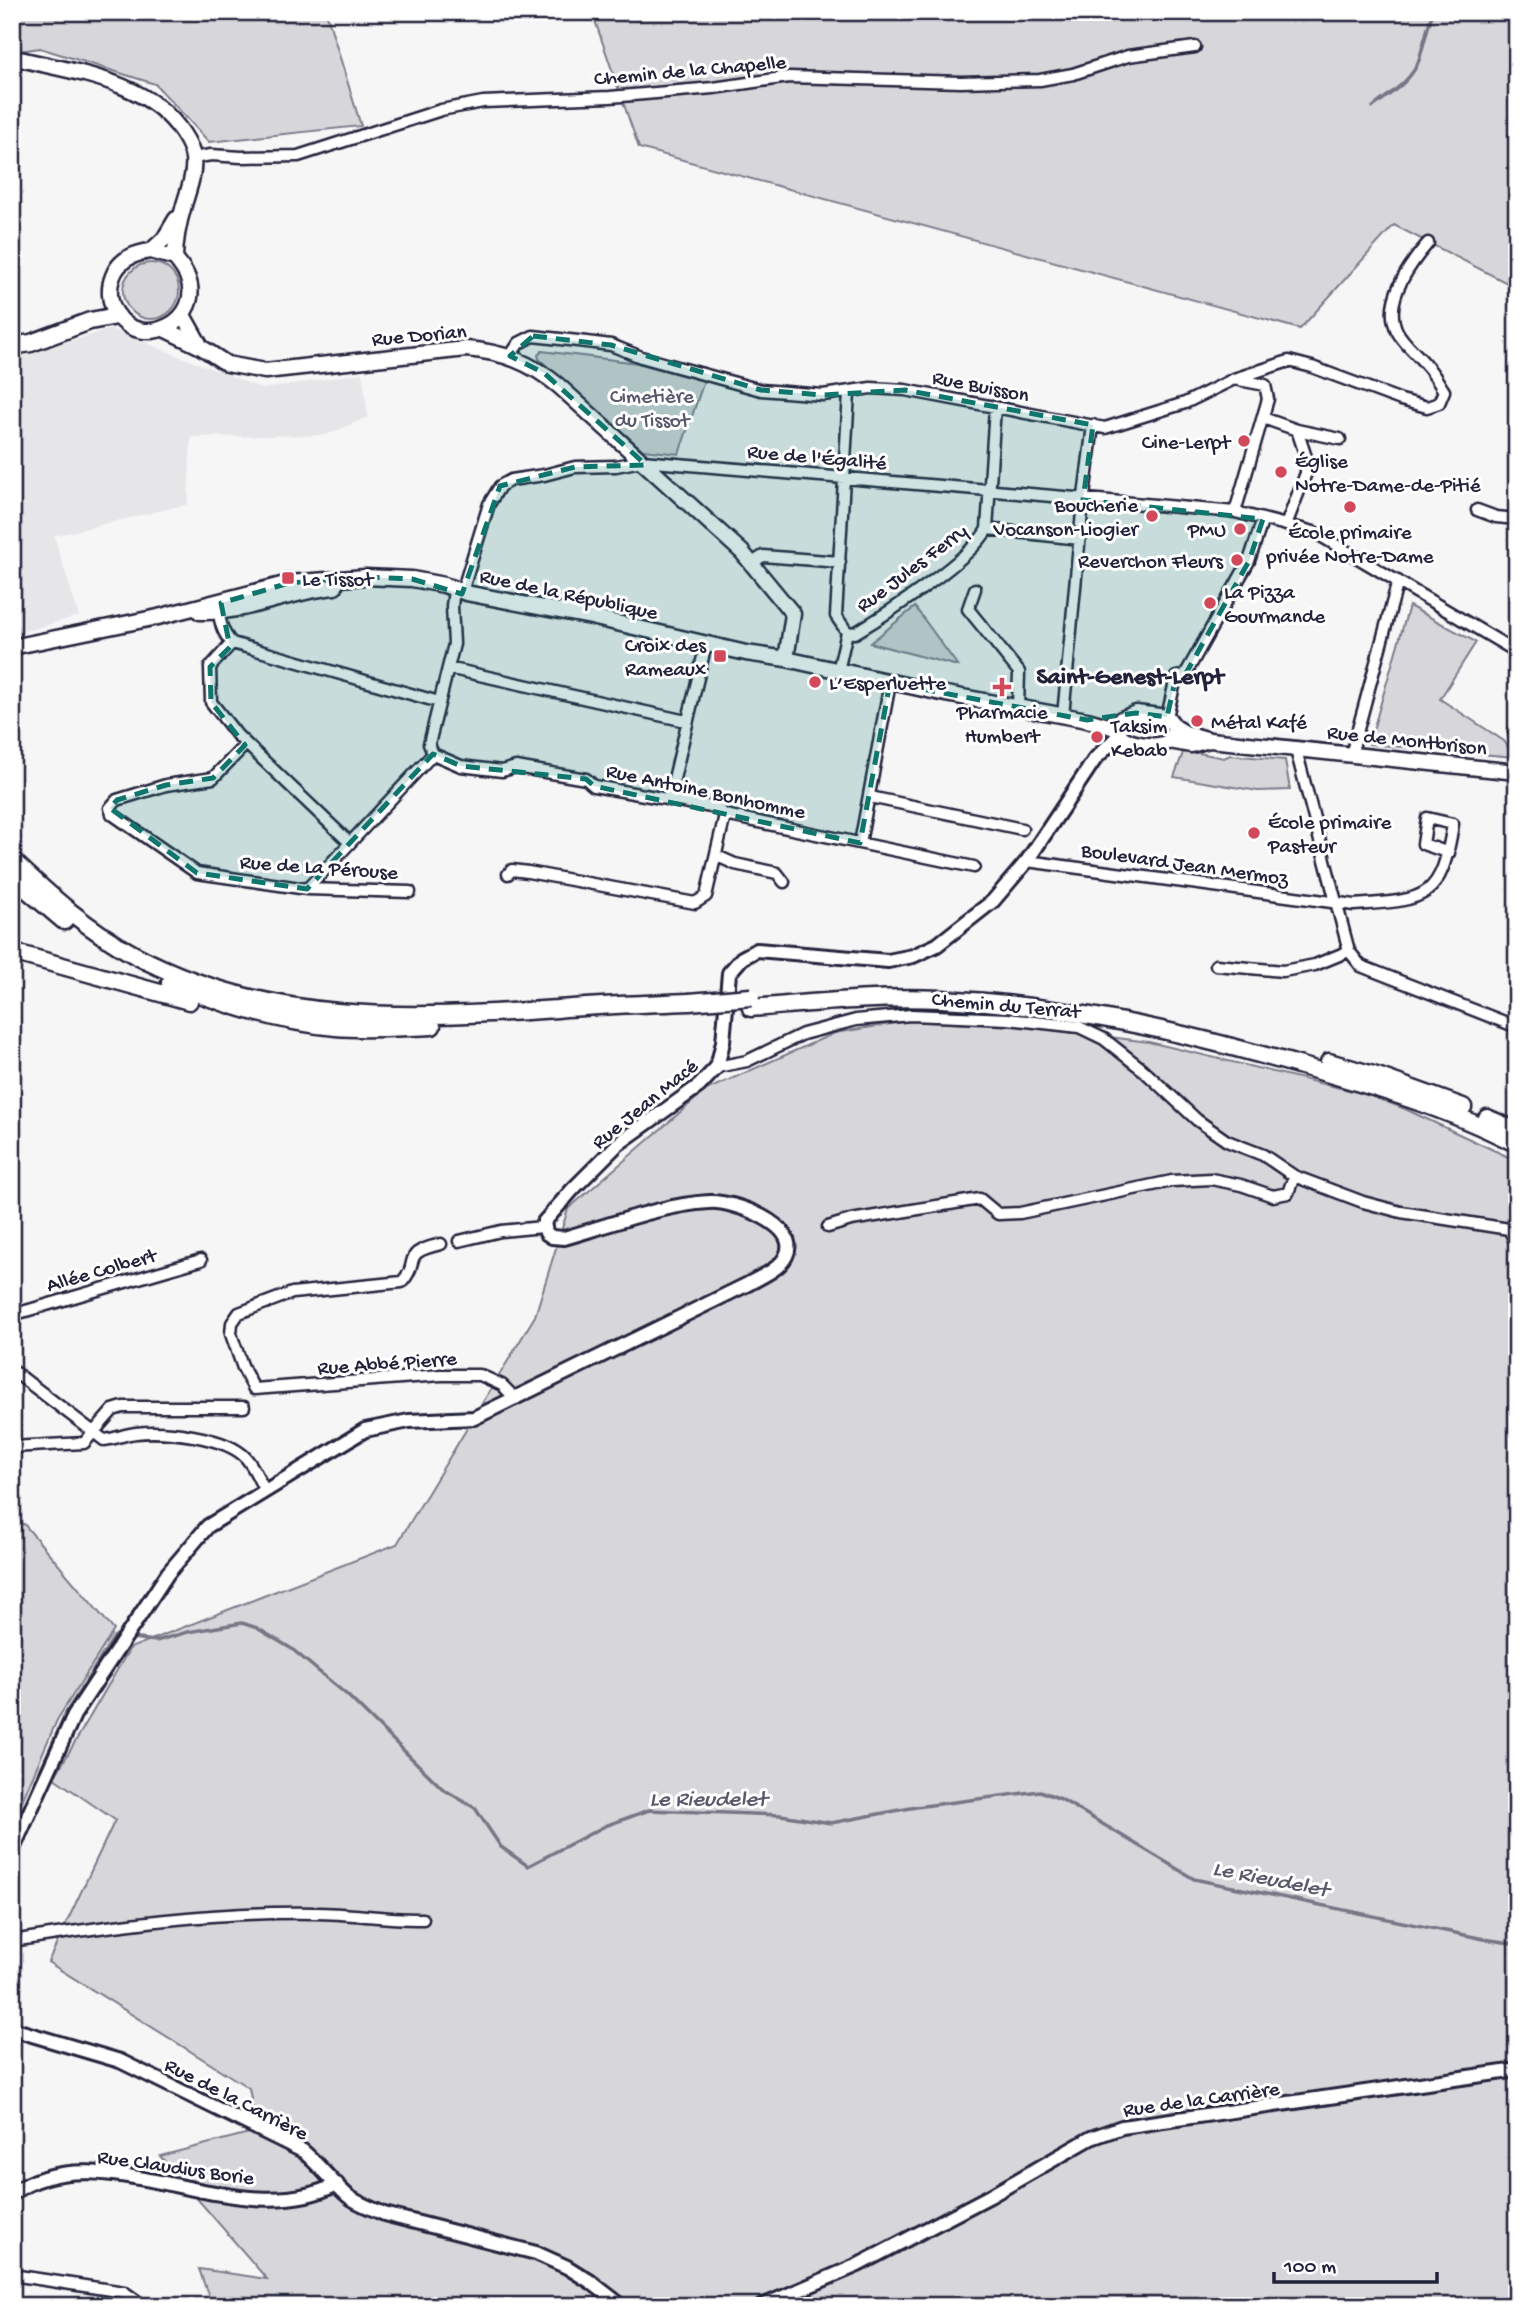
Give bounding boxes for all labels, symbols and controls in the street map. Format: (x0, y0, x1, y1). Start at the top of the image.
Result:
street label: Chemin de la Chapelle (593, 52, 789, 93)
street label: Rue Dorian (371, 321, 468, 354)
street label: Rue Buisson (930, 367, 1031, 410)
park label: Cimetière du Tissot (610, 386, 695, 435)
place label: Cine-Lerpt (1142, 432, 1232, 457)
marker: Cine-Lerpt (1236, 433, 1252, 449)
street label: Rue de l'Égalité (746, 441, 889, 478)
place label: Église Notre-Dame-de-Pitié (1295, 451, 1482, 500)
marker: Église Notre-Dame-de-Pitié (1273, 464, 1289, 480)
place label: Boucherie Vocanson-Liogier (993, 495, 1140, 544)
marker: École primaire privée Notre-Dame (1342, 499, 1358, 515)
marker: Boucherie Vocanson-Liogier (1144, 508, 1160, 524)
street label: Rue Jules Ferry (853, 520, 974, 620)
place label: PMU (1187, 520, 1226, 545)
marker: PMU (1232, 521, 1248, 537)
place label: École primaire privée Notre-Dame (1265, 522, 1435, 571)
place label: Reverchon Fleurs (1078, 551, 1224, 576)
marker: Reverchon Fleurs (1229, 552, 1245, 568)
street label: Rue de la République (477, 565, 661, 628)
place label: Le Tissot (302, 569, 375, 594)
marker: Le Tissot (280, 570, 296, 586)
place label: La Pizza Gourmande (1224, 582, 1326, 631)
marker: La Pizza Gourmande (1202, 595, 1218, 611)
place label: Croix des Rameaux (625, 635, 707, 684)
marker: Croix des Rameaux (712, 648, 728, 664)
district label: Saint-Genest-Lerpt (1036, 664, 1226, 693)
place label: L’Esperluette (829, 673, 947, 698)
marker: L’Esperluette (807, 674, 823, 690)
marker: Pharmacie Humbert (994, 679, 1010, 695)
place label: Pharmacie Humbert (955, 702, 1049, 751)
place label: Métal Kafé (1211, 712, 1308, 737)
marker: Métal Kafé (1189, 713, 1205, 729)
place label: Taksim Kebab (1110, 716, 1167, 765)
street label: Rue de Montbrison (1326, 722, 1488, 763)
marker: Taksim Kebab (1089, 729, 1105, 745)
street label: Rue Antoine Bonhomme (603, 760, 808, 827)
place label: École primaire Pasteur (1267, 812, 1392, 861)
marker: École primaire Pasteur (1246, 825, 1262, 841)
street label: Boulevard Jean Mermoz (1078, 839, 1290, 893)
street label: Rue de La Pérouse (239, 852, 400, 888)
street label: Chemin du Terrat (930, 989, 1083, 1027)
street label: Rue Jean Macé (588, 1055, 705, 1156)
street label: Allée Colbert (44, 1244, 162, 1300)
street label: Rue Abbé Pierre (317, 1348, 459, 1383)
water label: Le Rieudelet (649, 1787, 770, 1814)
water label: Le Rieudelet (1210, 1856, 1334, 1906)
street label: Rue de la Carrière (160, 2054, 312, 2149)
street label: Rue de la Carrière (1122, 2078, 1282, 2125)
street label: Rue Claudius Borie (96, 2146, 257, 2193)
scale bar (1274, 2241, 1436, 2285)
text: 100 m (1283, 2256, 1336, 2281)

